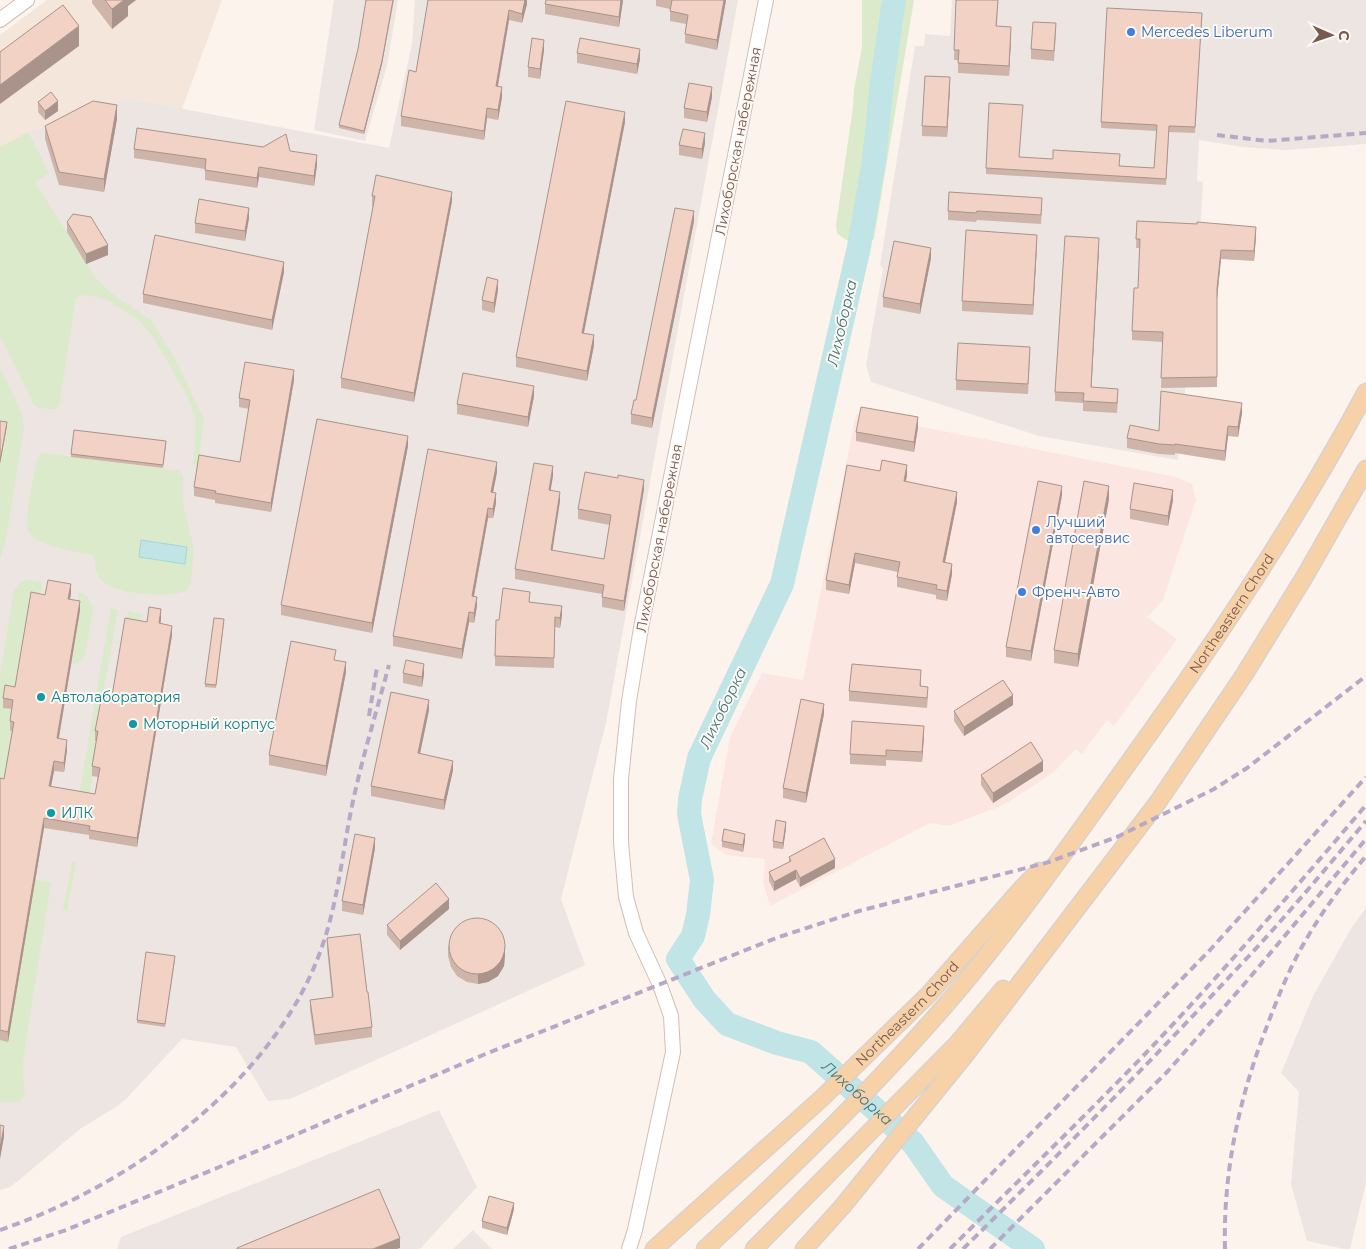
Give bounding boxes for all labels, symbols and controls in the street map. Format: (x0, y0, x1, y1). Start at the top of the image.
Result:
north arrow (1306, 10, 1356, 60)
place label: Mercedes Liberum (1141, 23, 1273, 41)
marker: Mercedes Liberum (1125, 26, 1137, 38)
text: С (1335, 30, 1353, 41)
street label: Лихоборская набережная (711, 45, 765, 237)
water label: Лихоборка (822, 278, 861, 369)
street label: Лихоборская набережная (632, 442, 686, 634)
place label: Лучший автосервис (1046, 513, 1130, 547)
marker: Лучший автосервис (1030, 524, 1042, 536)
street label: Northeastern Chord (1185, 550, 1278, 677)
place label: Френч-Авто (1032, 583, 1120, 601)
marker: Френч-Авто (1016, 586, 1028, 598)
water label: Лихоборка (694, 664, 750, 752)
place label: Автолаборатория (51, 688, 181, 706)
marker: Автолаборатория (35, 691, 47, 703)
place label: Моторный корпус (143, 715, 275, 733)
marker: Моторный корпус (127, 718, 139, 730)
place label: ИЛК (61, 804, 93, 822)
marker: ИЛК (45, 807, 57, 819)
street label: Northeastern Chord (852, 957, 963, 1070)
water label: Лихоборка (818, 1056, 897, 1129)

